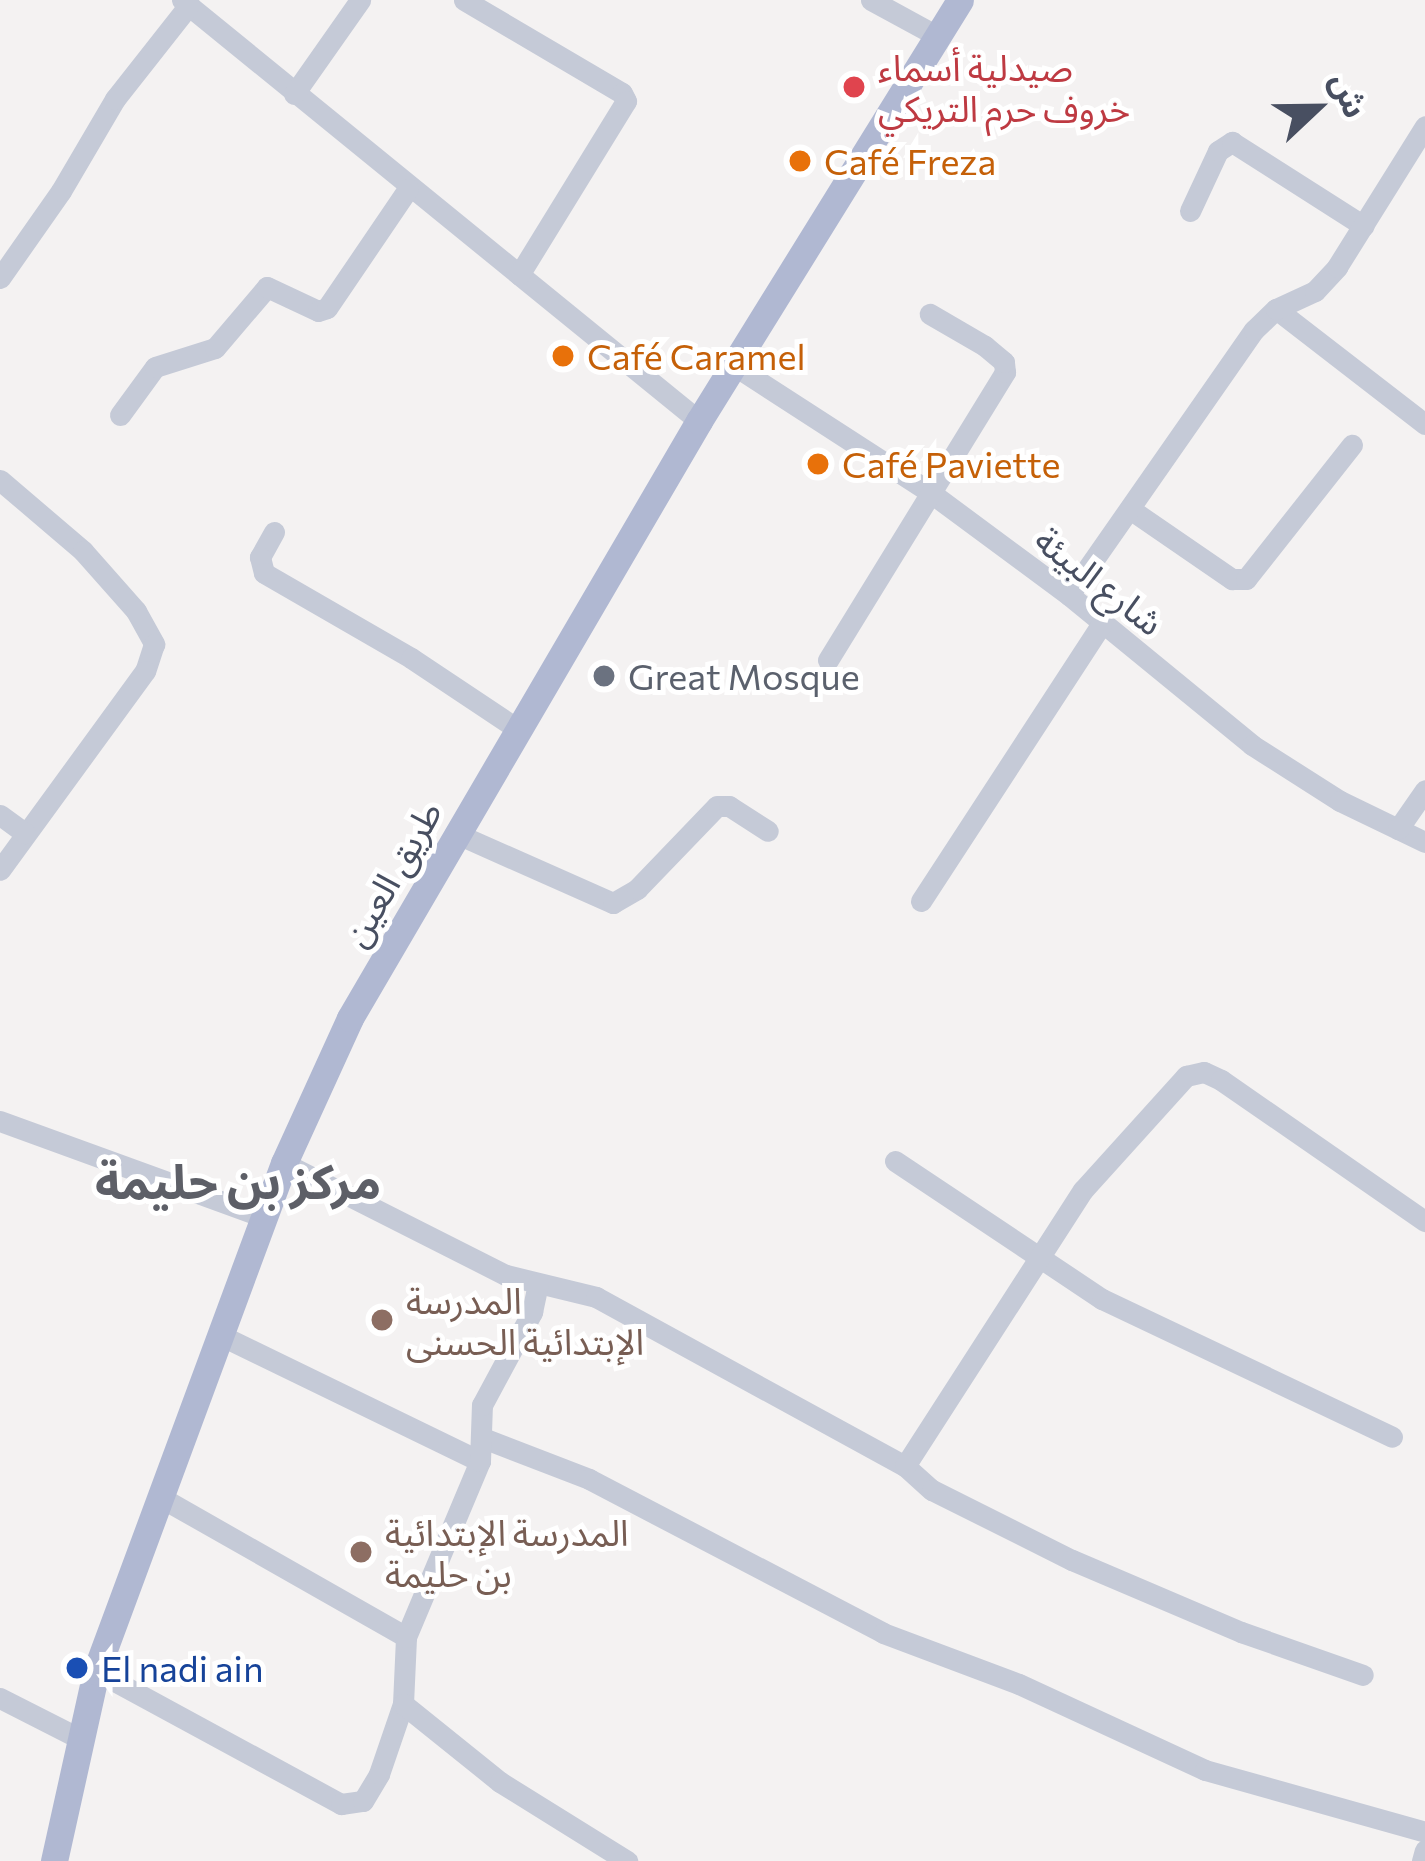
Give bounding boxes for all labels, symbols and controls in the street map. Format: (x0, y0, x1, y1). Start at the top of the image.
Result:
place label: صيدلية أسماء خروف حرم التريكي (878, 44, 1130, 129)
north arrow (1257, 48, 1377, 168)
text: ش (1323, 66, 1378, 123)
marker: صيدلية أسماء خروف حرم التريكي (841, 74, 867, 100)
place label: Café Freza (824, 139, 996, 183)
marker: Café Freza (787, 148, 813, 174)
place label: Café Caramel (587, 334, 806, 378)
marker: Café Caramel (550, 343, 576, 369)
place label: Café Paviette (842, 442, 1060, 486)
marker: Café Paviette (805, 451, 831, 477)
street label: شارع البيئة (1027, 517, 1173, 643)
place label: Great Mosque (628, 654, 860, 698)
marker: Great Mosque (591, 663, 617, 689)
street label: طريق العين (332, 793, 450, 953)
district label: مركز بن حليمة (95, 1151, 381, 1209)
place label: المدرسة الإبتدائية الحسنى (406, 1277, 644, 1362)
marker: المدرسة الإبتدائية الحسنى (369, 1307, 395, 1333)
place label: المدرسة الإبتدائية بن حليمة (385, 1509, 629, 1594)
marker: المدرسة الإبتدائية بن حليمة (348, 1539, 374, 1565)
place label: El nadi ain (101, 1646, 264, 1690)
marker: El nadi ain (64, 1655, 90, 1681)

